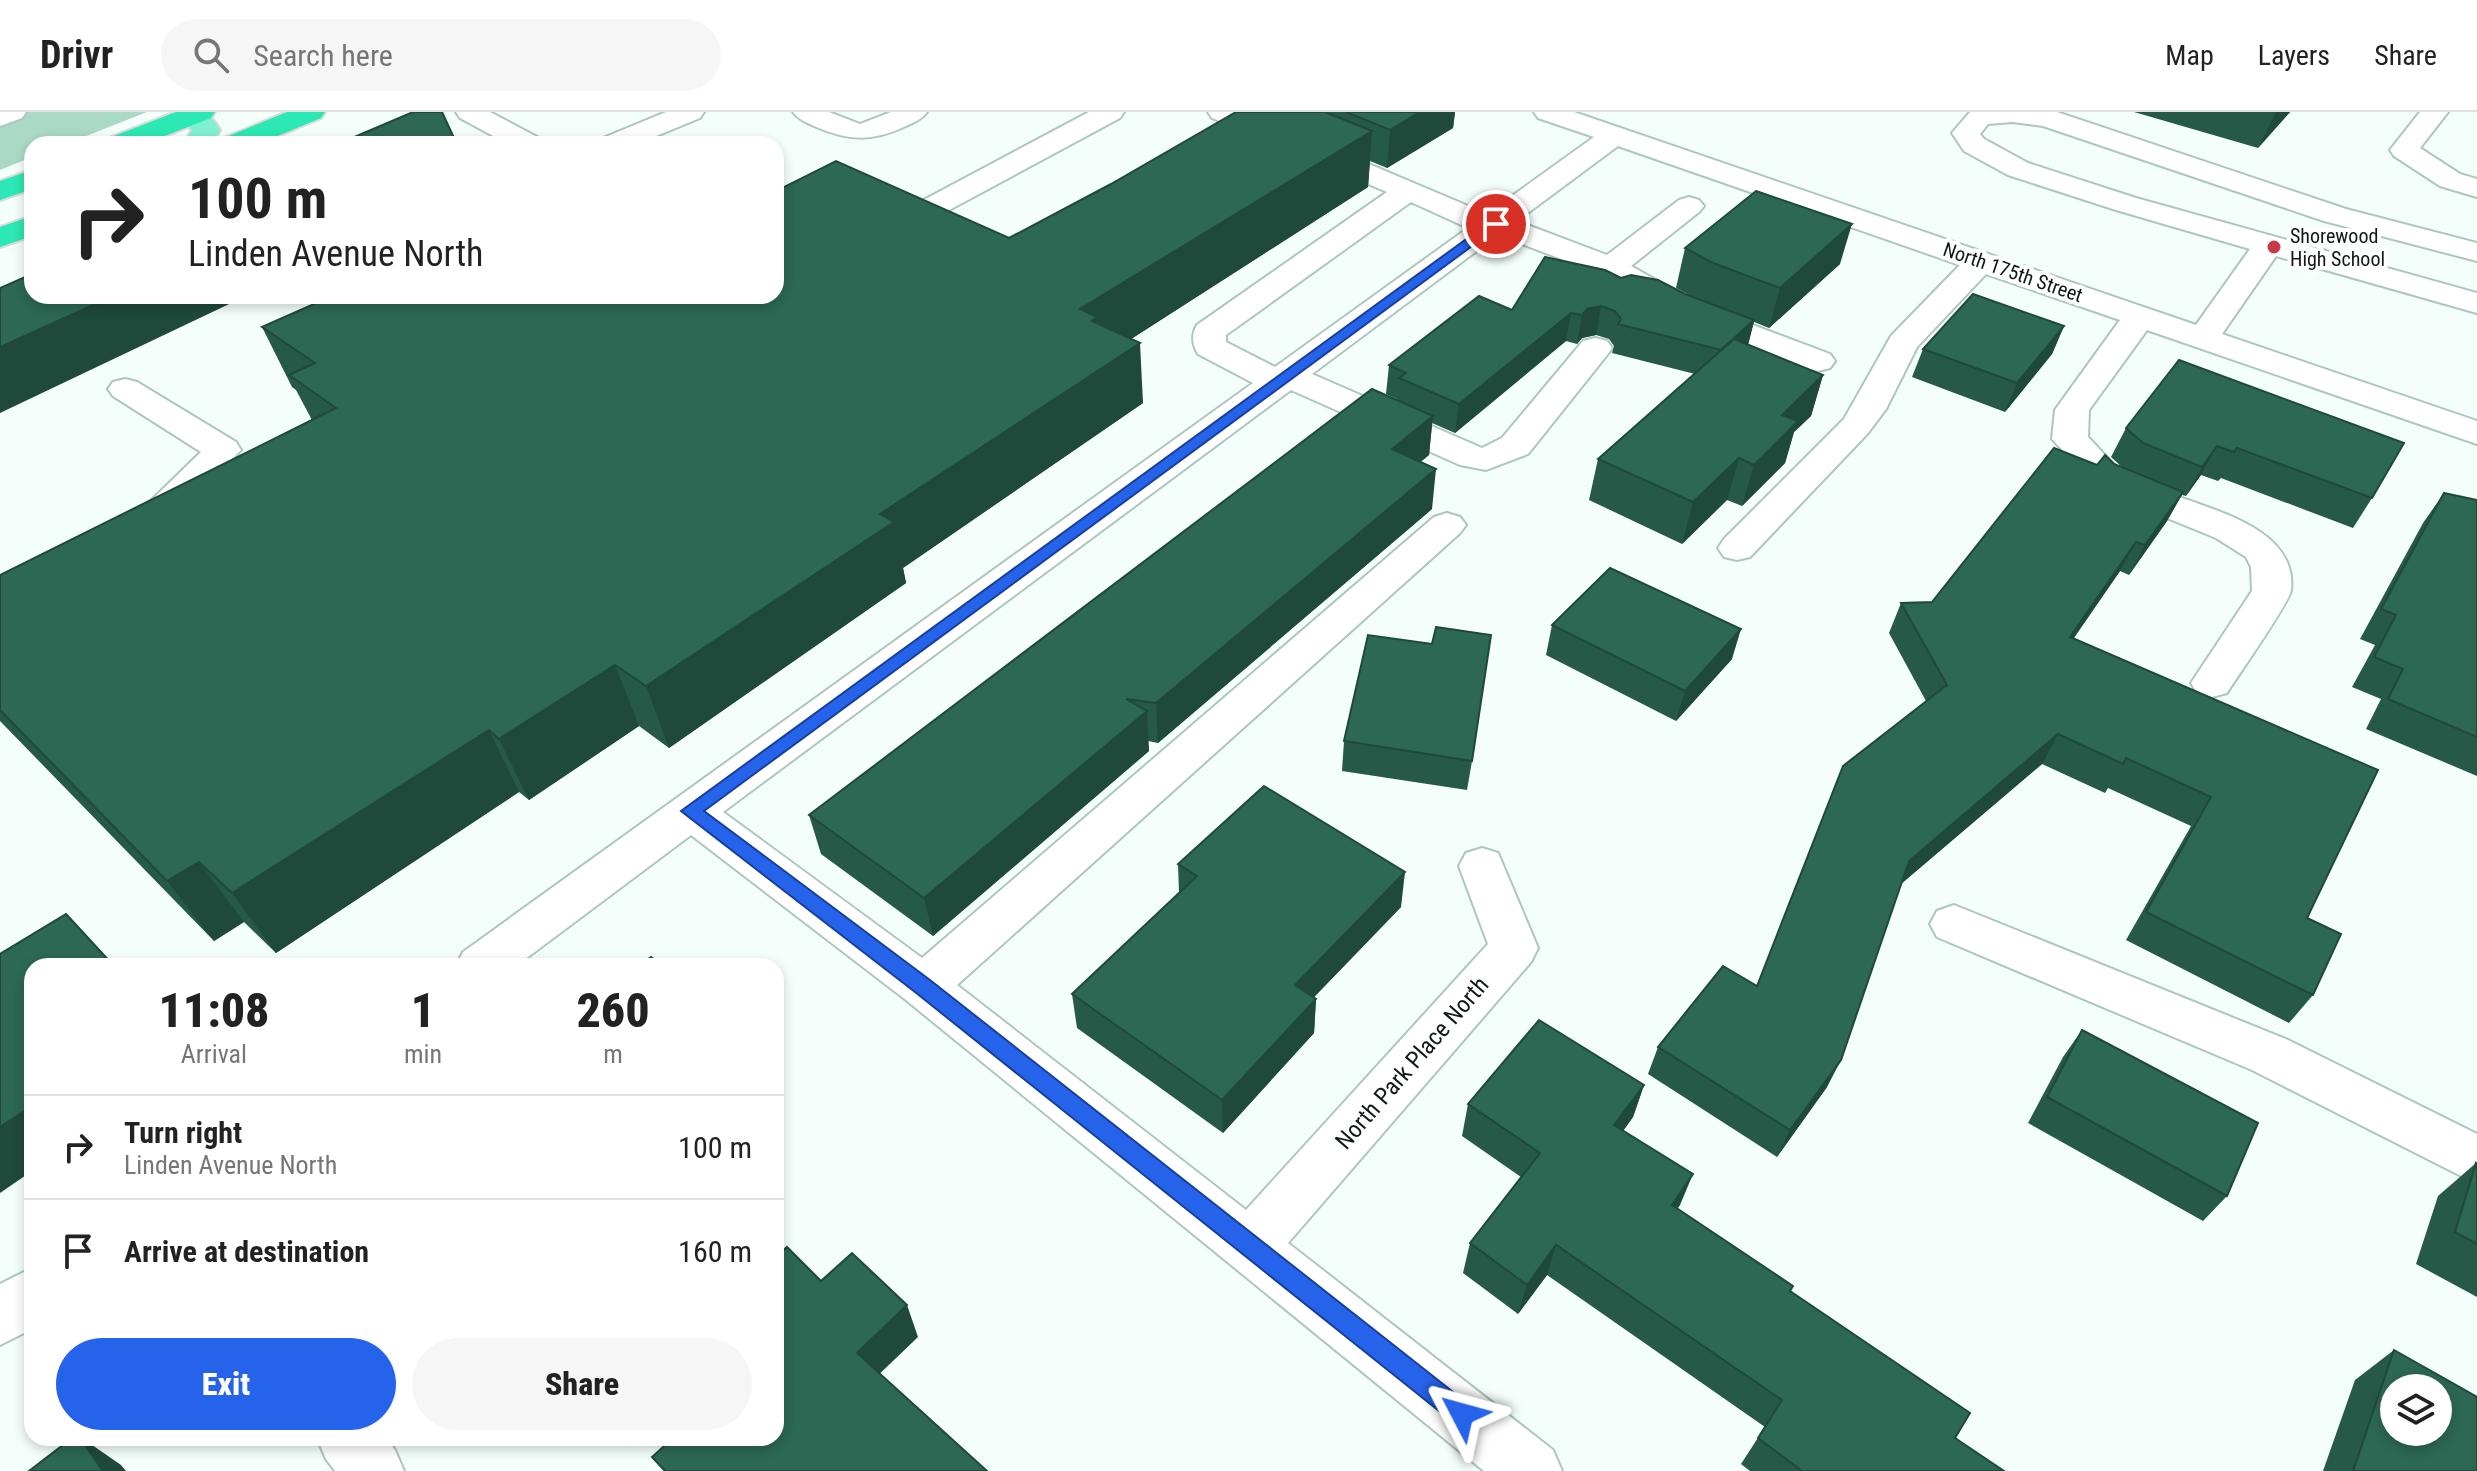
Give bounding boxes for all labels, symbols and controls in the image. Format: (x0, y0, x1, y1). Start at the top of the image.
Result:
search box (161, 19, 721, 91)
text: Drivr (40, 33, 113, 77)
icon: search (189, 33, 233, 77)
text: Search here (253, 38, 393, 73)
text: Map (2165, 39, 2214, 72)
text: Layers (2258, 39, 2330, 72)
text: Share (2374, 39, 2437, 72)
text: 100 m (188, 166, 327, 232)
icon: right (56, 168, 160, 272)
pin (1462, 190, 1530, 258)
icon: arrive (1474, 202, 1518, 246)
place label: Shorewood High School (2290, 224, 2385, 271)
text: Linden Avenue North (188, 233, 483, 275)
street label: North 175th Street (1940, 237, 2086, 307)
marker: Shorewood High School (2265, 238, 2283, 256)
street label: North Park Place North (1330, 971, 1494, 1155)
text: 11:08 (158, 982, 270, 1039)
text: 1 (411, 982, 435, 1039)
text: 260 (576, 982, 650, 1039)
text: Arrival (181, 1039, 247, 1069)
text: min (404, 1039, 442, 1069)
text: m (603, 1039, 623, 1069)
text: Turn right (124, 1115, 242, 1150)
icon: right (56, 1125, 100, 1169)
text: 100 m (678, 1130, 752, 1165)
text: Linden Avenue North (124, 1150, 337, 1180)
icon: arrive (56, 1229, 100, 1273)
text: Arrive at destination (124, 1234, 369, 1269)
text: 160 m (678, 1234, 752, 1269)
button: Exit (56, 1338, 396, 1430)
button: Share (412, 1338, 752, 1430)
position arrow (1420, 1372, 1504, 1456)
map controls (2380, 1374, 2452, 1446)
button: layers (2380, 1374, 2452, 1446)

